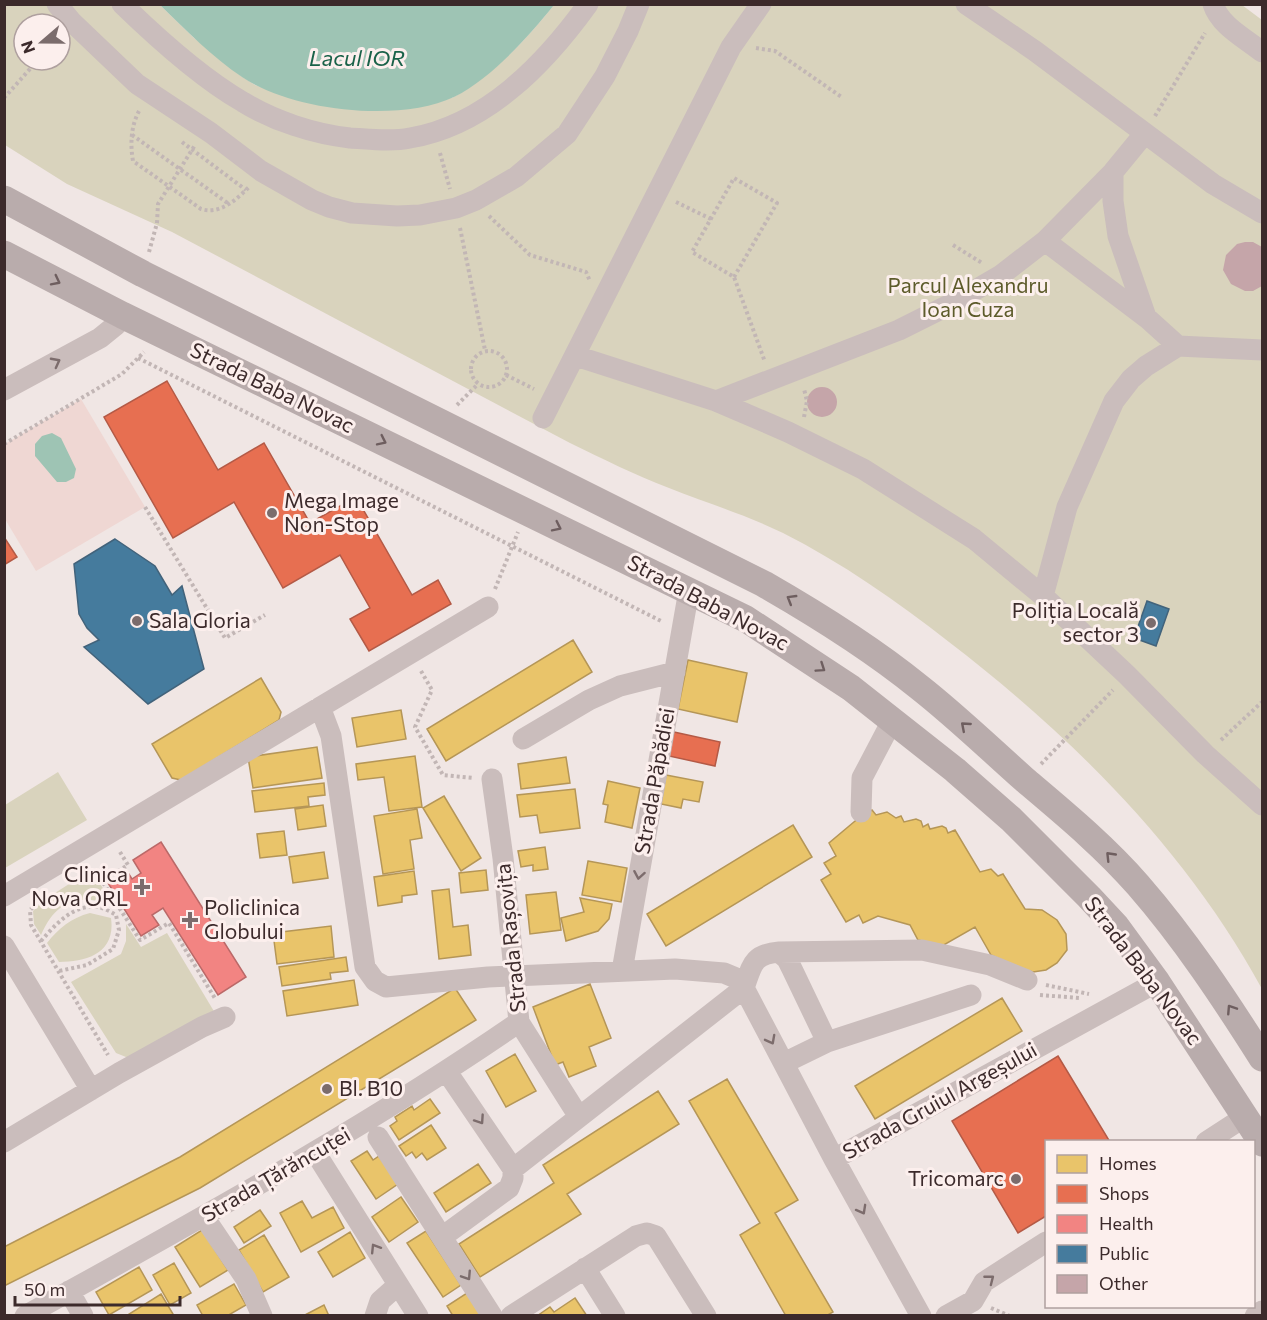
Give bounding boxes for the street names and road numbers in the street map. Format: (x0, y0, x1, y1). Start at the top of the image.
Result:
street label: Strada Baba Novac (187, 336, 359, 437)
street label: Strada Baba Novac (624, 549, 794, 655)
street label: Strada Păpădiei (628, 706, 679, 856)
street label: Strada Rașovița (489, 862, 532, 1014)
street label: Strada Baba Novac (1080, 891, 1208, 1049)
street label: Strada Gruiul Argeșului (838, 1036, 1042, 1165)
street label: Strada Țărăncuței (196, 1121, 355, 1228)

